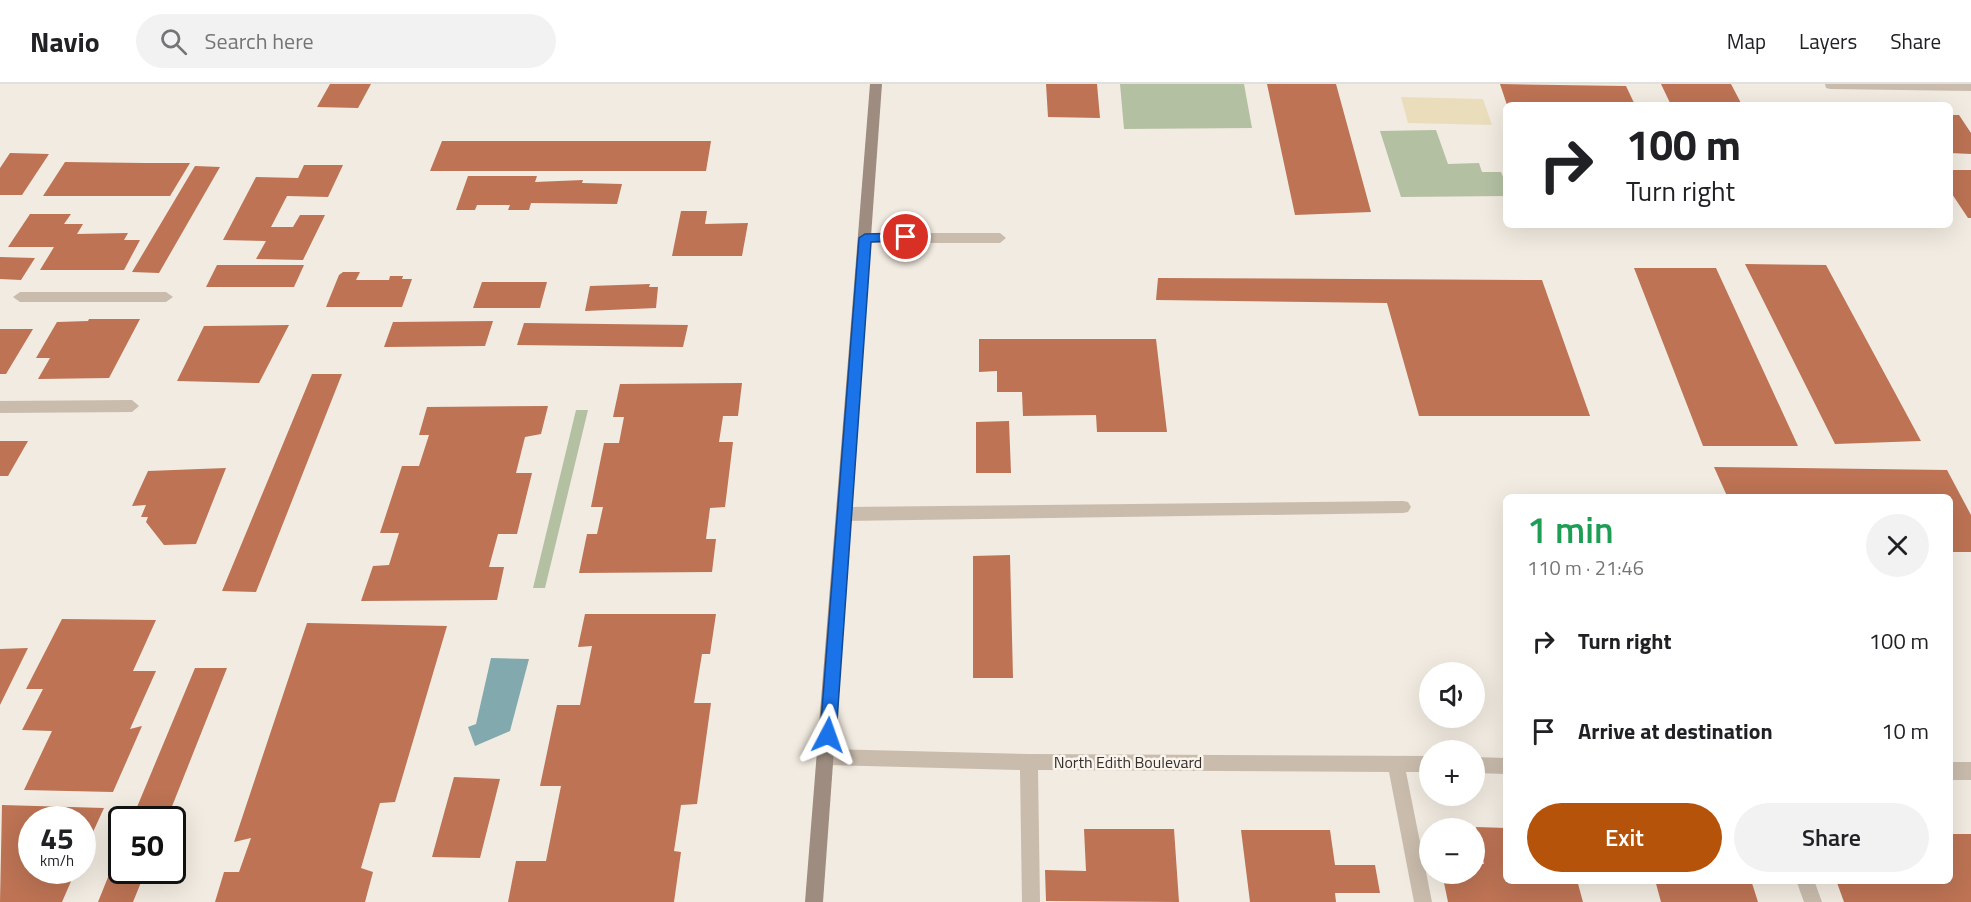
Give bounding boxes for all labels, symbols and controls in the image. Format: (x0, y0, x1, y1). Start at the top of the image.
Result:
search box (136, 14, 556, 68)
text: Navio (30, 20, 100, 63)
text: Search here (205, 24, 314, 58)
icon: search (157, 25, 190, 58)
text: Map (1727, 25, 1766, 57)
text: Layers (1799, 25, 1857, 57)
text: Share (1890, 25, 1941, 57)
text: 100 m (1626, 112, 1741, 176)
icon: right (1527, 126, 1605, 204)
text: Turn right (1626, 170, 1735, 211)
pin (880, 211, 931, 262)
icon: arrive (889, 220, 922, 253)
text: 1 min (1527, 502, 1614, 557)
button: close (1866, 514, 1929, 577)
text: 110 m · 21:46 (1527, 552, 1644, 583)
text: Turn right (1578, 624, 1672, 658)
text: 100 m (1869, 624, 1929, 658)
icon: right (1527, 625, 1560, 658)
map controls (1419, 662, 1485, 884)
button: sound (1419, 662, 1485, 728)
position arrow (796, 703, 860, 767)
text: Arrive at destination (1578, 714, 1773, 748)
text: 10 m (1881, 714, 1929, 748)
icon: arrive (1527, 715, 1560, 748)
button: + (1419, 740, 1485, 806)
street label: North Edith Boulevard (1054, 750, 1202, 774)
button: Exit (1527, 803, 1722, 872)
button: Share (1734, 803, 1929, 872)
speed limit sign: 50 (108, 806, 186, 884)
text: 45 (40, 815, 74, 861)
button: − (1419, 818, 1485, 884)
text: km/h (40, 849, 74, 872)

